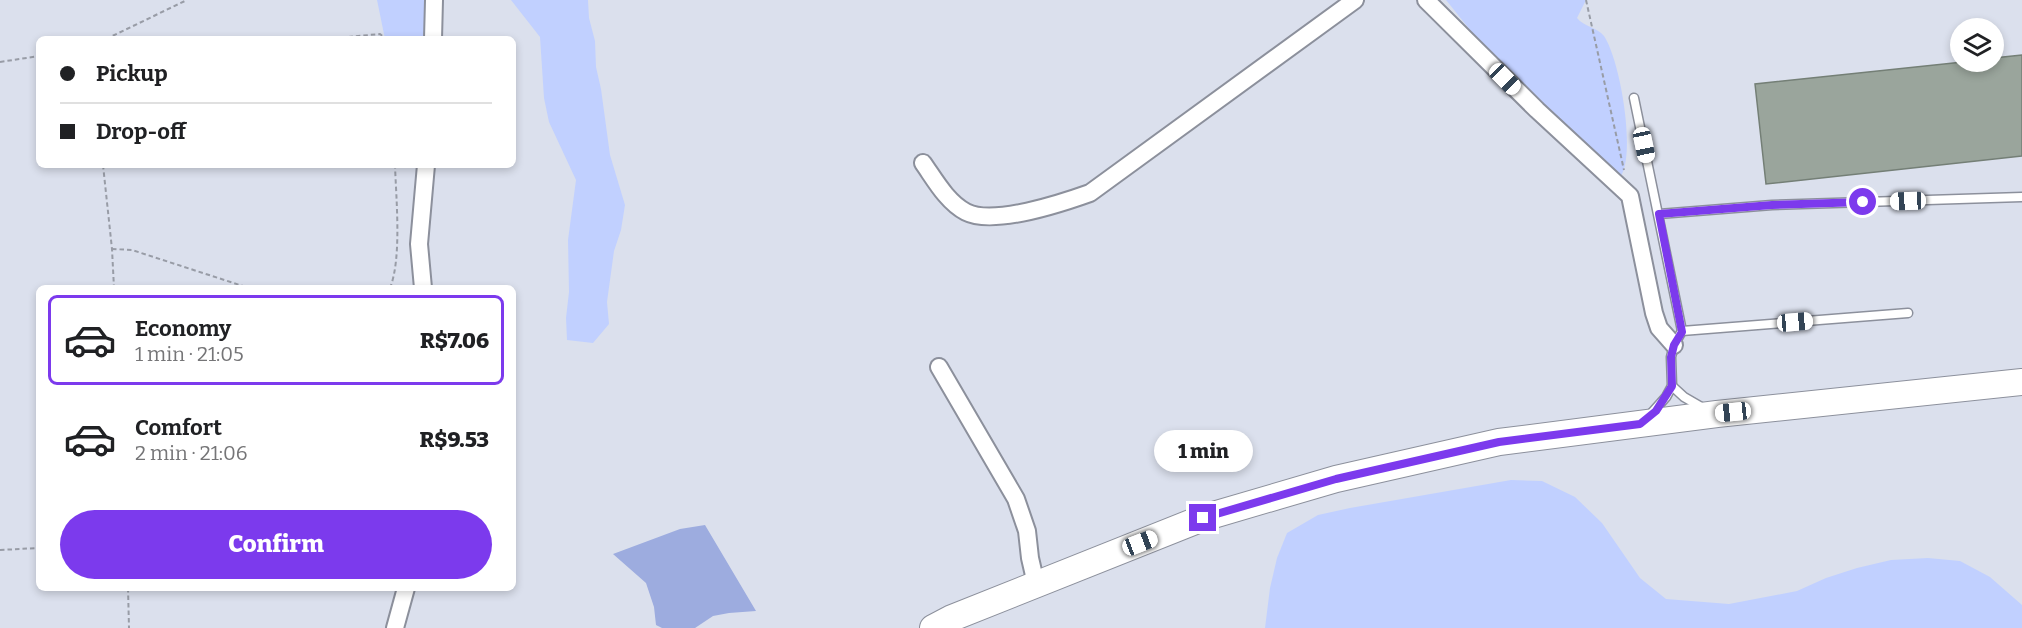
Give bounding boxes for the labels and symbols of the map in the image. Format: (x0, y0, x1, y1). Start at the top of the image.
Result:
car (1486, 60, 1524, 98)
car (1631, 126, 1657, 164)
route start (1849, 188, 1876, 215)
car (1890, 191, 1926, 211)
car (1776, 311, 1814, 333)
car (1714, 401, 1752, 423)
callout: 1 min (1154, 431, 1252, 473)
route end (1189, 504, 1216, 531)
car (1120, 528, 1160, 558)

